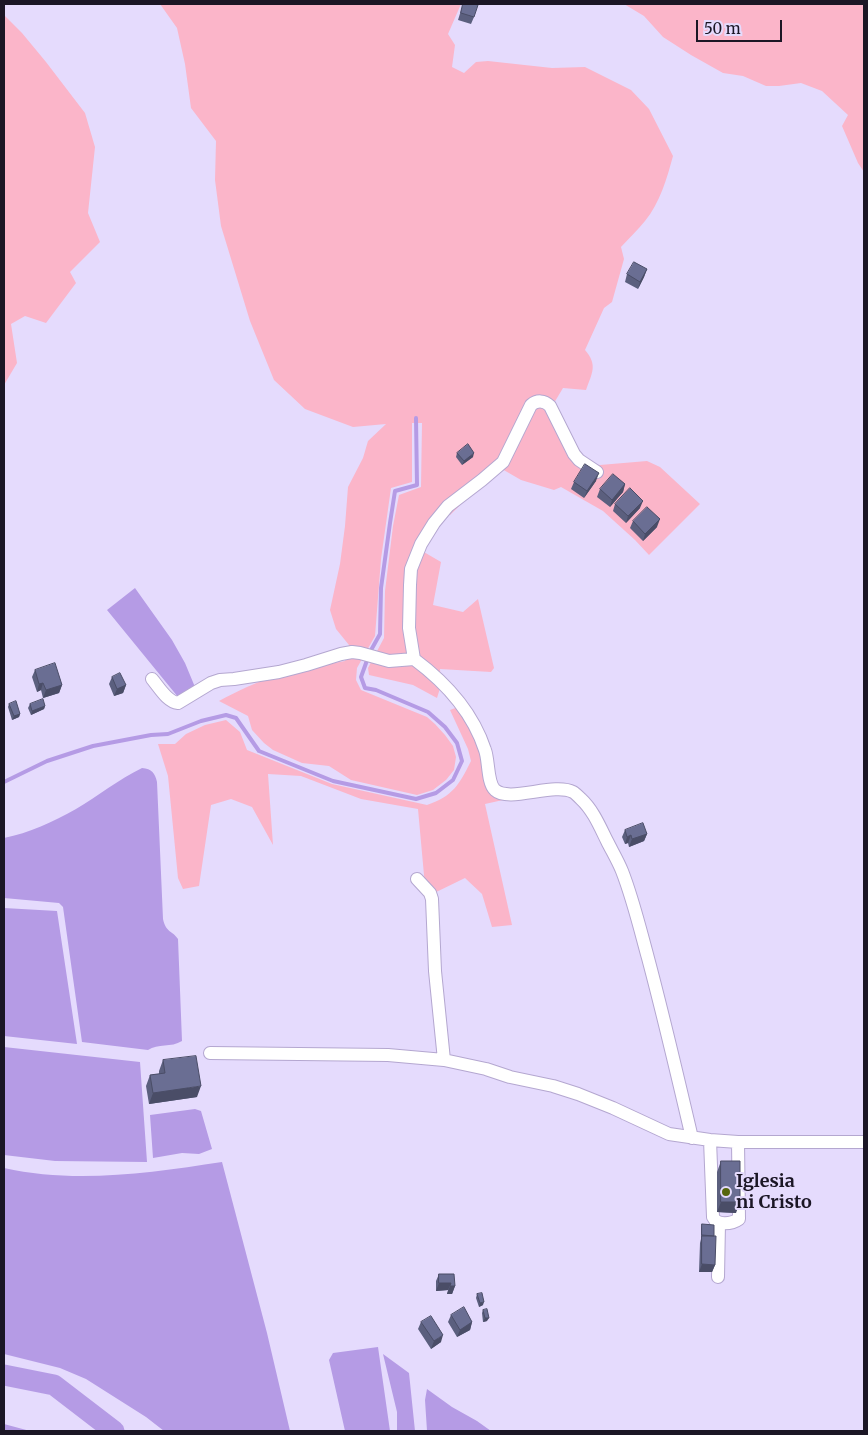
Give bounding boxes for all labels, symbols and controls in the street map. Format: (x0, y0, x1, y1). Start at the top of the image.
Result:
scale bar (698, 10, 784, 42)
text: 50 m (704, 19, 741, 38)
place label: Iglesia ni Cristo (736, 1171, 812, 1214)
marker: Iglesia ni Cristo (720, 1186, 732, 1198)

